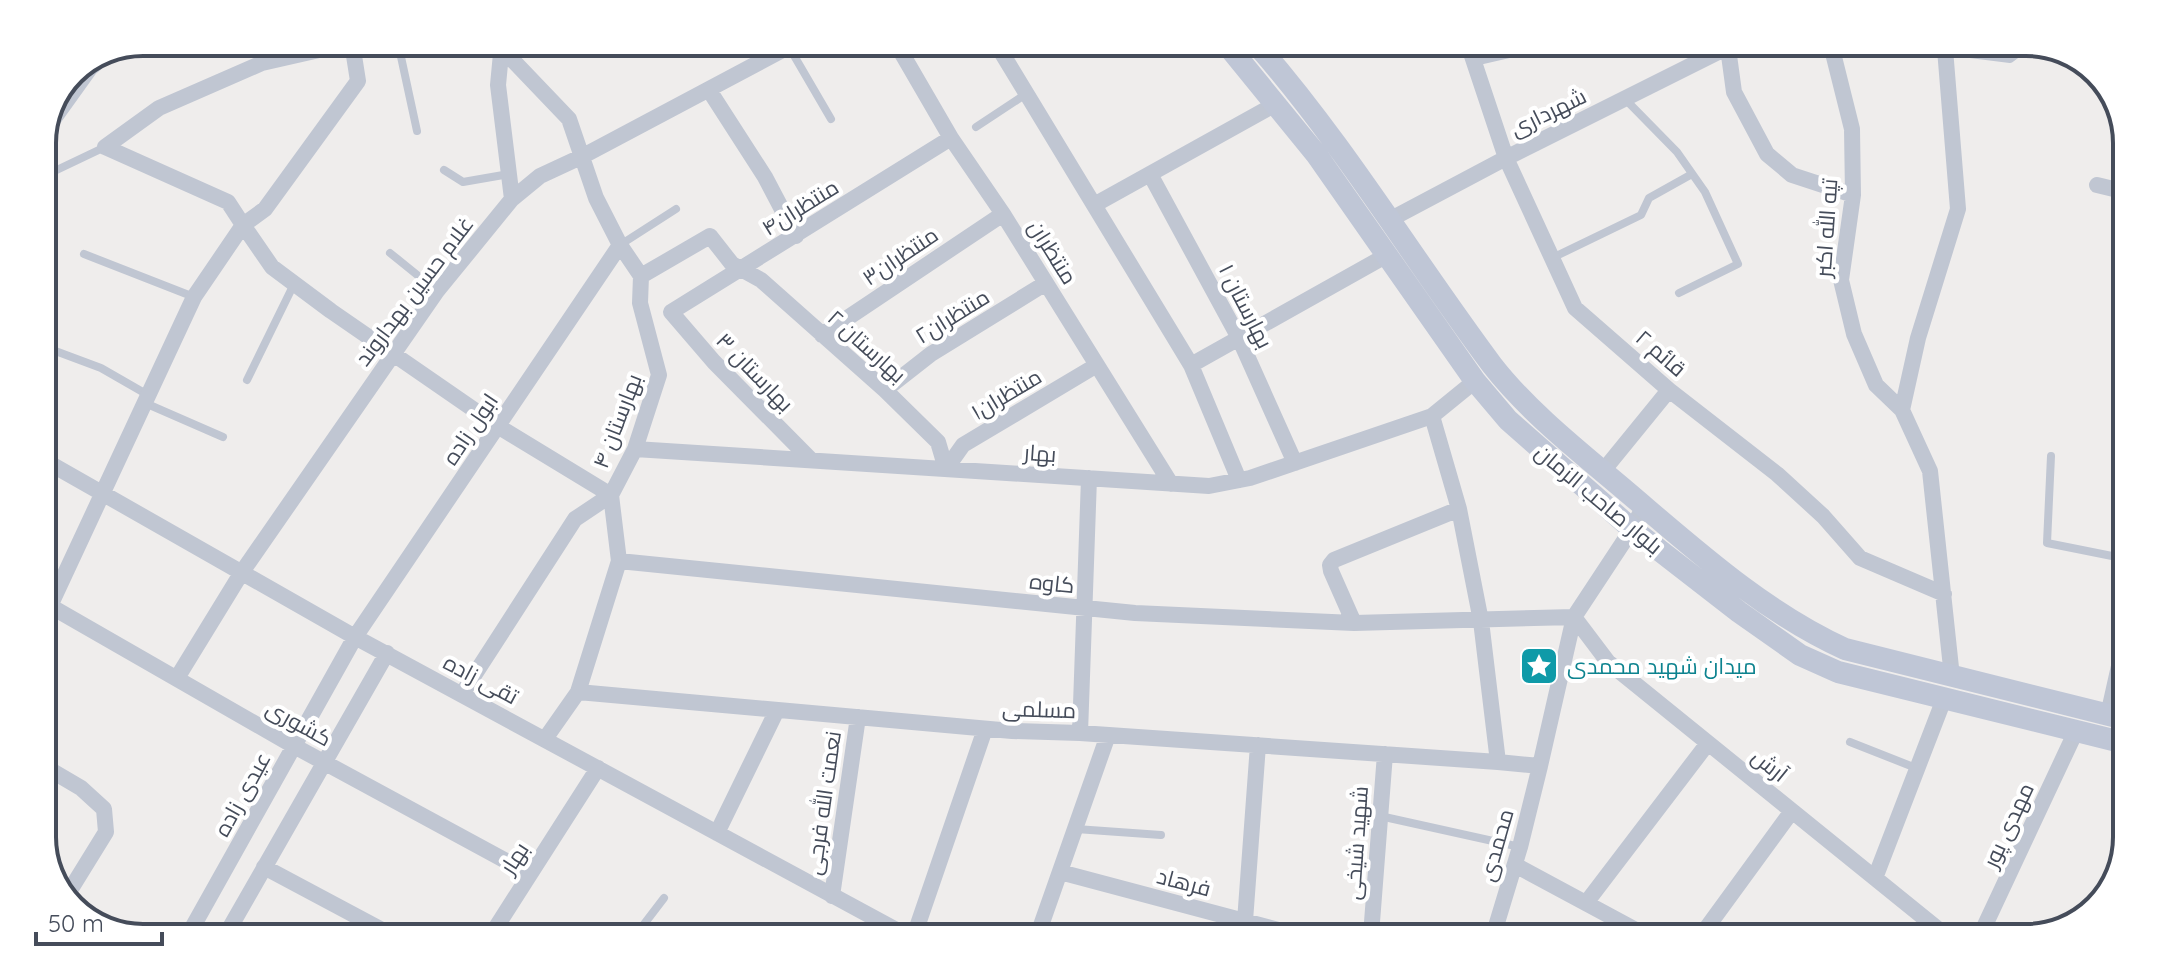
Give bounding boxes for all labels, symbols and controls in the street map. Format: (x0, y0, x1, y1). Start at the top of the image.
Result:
street label: شهرداری (1505, 82, 1591, 142)
street label: منتظران۴ (756, 173, 844, 241)
street label: تپه الله اکبر (1808, 178, 1843, 280)
street label: غلام حسین بهداروند (349, 211, 481, 373)
street label: منتظران (1022, 215, 1084, 289)
street label: منتظران۳ (857, 220, 943, 292)
street label: بهارستان ۱ (1213, 259, 1279, 353)
street label: منتظران۲ (910, 282, 994, 350)
street label: بهارستان ۲ (822, 303, 912, 389)
street label: قائم ۲ (1629, 323, 1692, 384)
street label: بهارستان ۳ (710, 327, 800, 417)
street label: منتظران۱ (966, 362, 1046, 426)
street label: بهارستان ۴ (586, 370, 648, 472)
street label: ابول زاده (436, 388, 504, 470)
street label: بهار (1021, 438, 1057, 468)
street label: بلوار صاحب الزمان (1530, 438, 1668, 560)
street label: کاوه (1028, 567, 1076, 599)
place icon: میدان شهید محمدی (1518, 645, 1560, 687)
street label: تقی زاده (439, 648, 523, 710)
place label: میدان شهید محمدی (1567, 652, 1757, 680)
street label: کشوری (261, 694, 337, 752)
street label: مسلمی (1001, 694, 1077, 724)
street label: نعمت الله فرجی (799, 729, 847, 877)
street label: آرش (1746, 742, 1794, 788)
street label: عیدی زاده (207, 747, 277, 841)
street label: مهدی پور (1975, 778, 2041, 874)
street label: شهید شیخی (1338, 785, 1374, 901)
street label: محمدی (1472, 806, 1520, 884)
street label: بهار (492, 837, 535, 881)
street label: فرهاد (1154, 861, 1214, 903)
scale bar (36, 896, 162, 946)
text: 50 m (48, 908, 104, 938)

